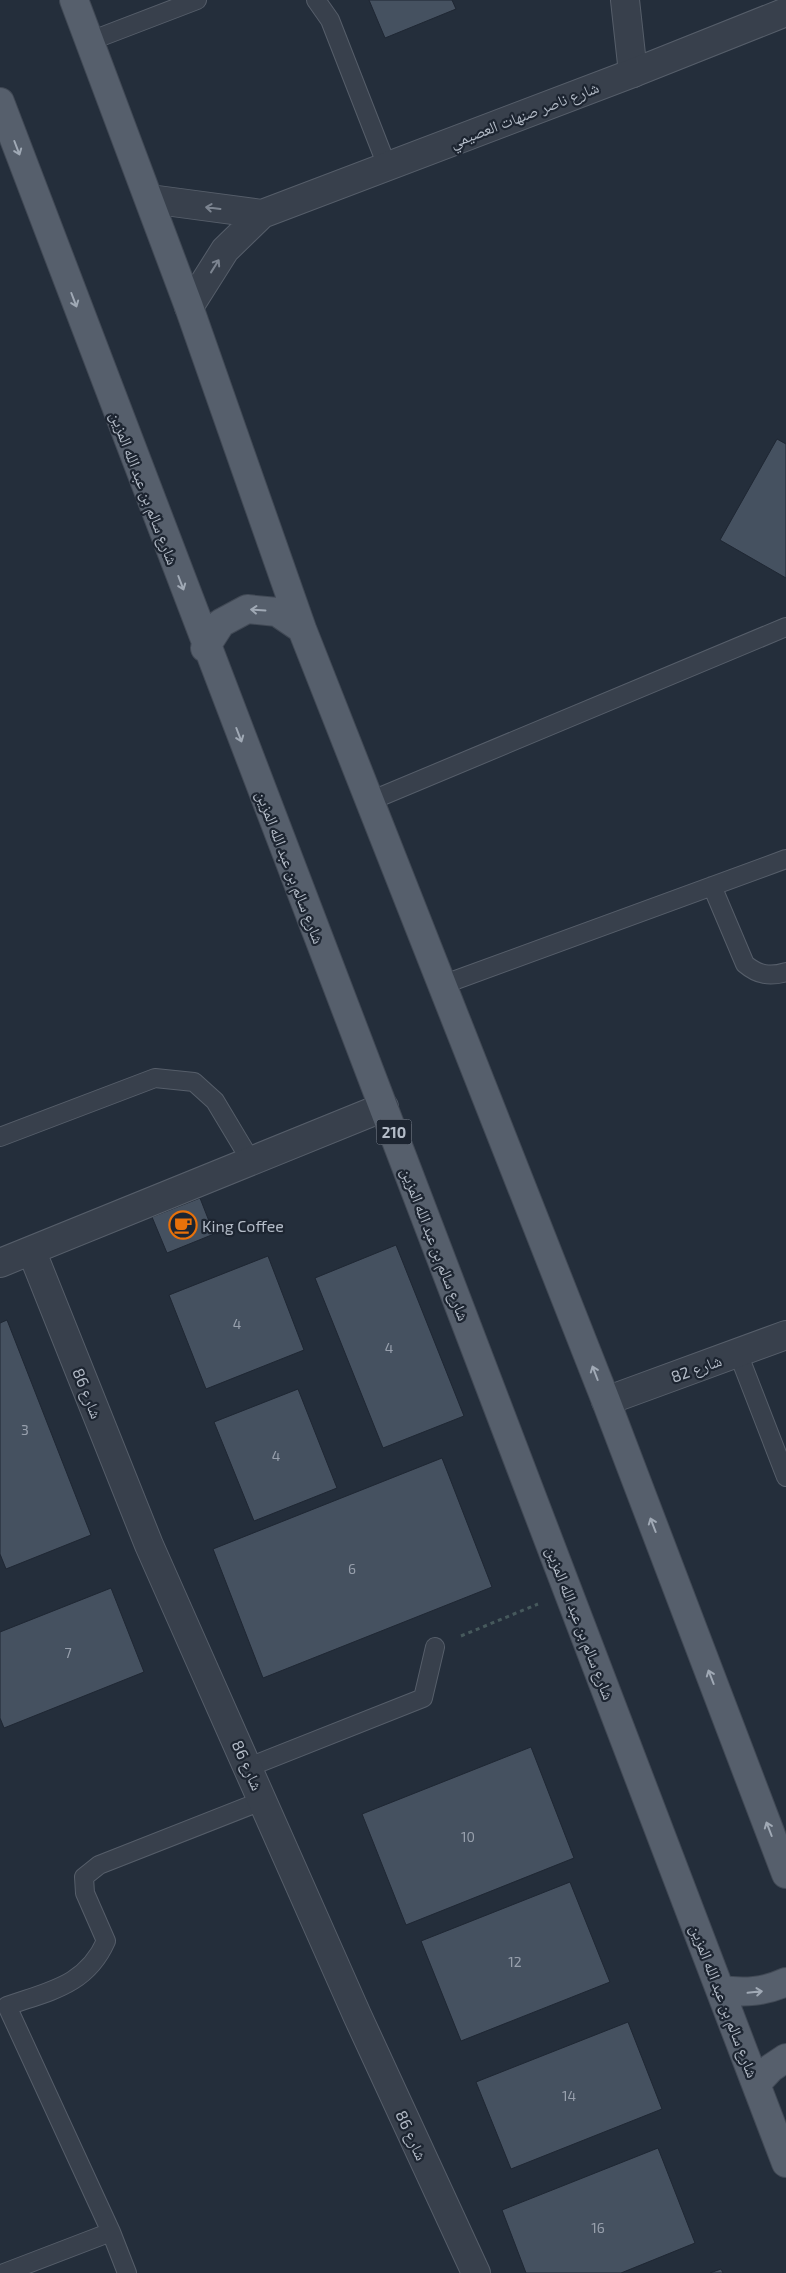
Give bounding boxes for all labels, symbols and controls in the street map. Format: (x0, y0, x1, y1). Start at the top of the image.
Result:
street label: شارع ناصر صنهات العصيمي (447, 77, 603, 155)
one-way arrow (13, 140, 22, 155)
one-way arrow (206, 203, 222, 213)
one-way arrow (210, 259, 221, 273)
one-way arrow (70, 292, 80, 307)
street label: شارع سالم بن عبد الله المزين (105, 409, 183, 568)
one-way arrow (177, 575, 186, 590)
one-way arrow (251, 606, 267, 615)
one-way arrow (235, 727, 245, 742)
street label: شارع سالم بن عبد الله المزين (251, 788, 329, 947)
road number: 210 (376, 1120, 412, 1144)
street label: شارع سالم بن عبد الله المزين (396, 1165, 474, 1324)
cafe icon: King Coffee (168, 1210, 198, 1240)
place label: King Coffee (202, 1216, 284, 1235)
house number: 4 (233, 1315, 241, 1332)
house number: 4 (385, 1339, 393, 1356)
street label: شارع 82 (668, 1350, 725, 1388)
street label: شارع 86 (67, 1365, 107, 1422)
one-way arrow (589, 1366, 599, 1381)
house number: 3 (21, 1421, 29, 1438)
house number: 4 (272, 1447, 280, 1464)
one-way arrow (648, 1518, 657, 1533)
street label: شارع سالم بن عبد الله المزين (541, 1544, 619, 1703)
house number: 6 (348, 1560, 356, 1577)
house number: 7 (64, 1644, 72, 1661)
one-way arrow (706, 1670, 715, 1685)
street label: شارع 86 (227, 1737, 267, 1794)
one-way arrow (764, 1821, 773, 1837)
house number: 10 (461, 1828, 475, 1845)
street label: شارع سالم بن عبد الله المزين (685, 1922, 763, 2081)
house number: 12 (508, 1953, 522, 1970)
one-way arrow (746, 1987, 762, 1996)
house number: 14 (562, 2087, 576, 2104)
street label: شارع 86 (390, 2107, 432, 2164)
house number: 16 (591, 2219, 605, 2236)

